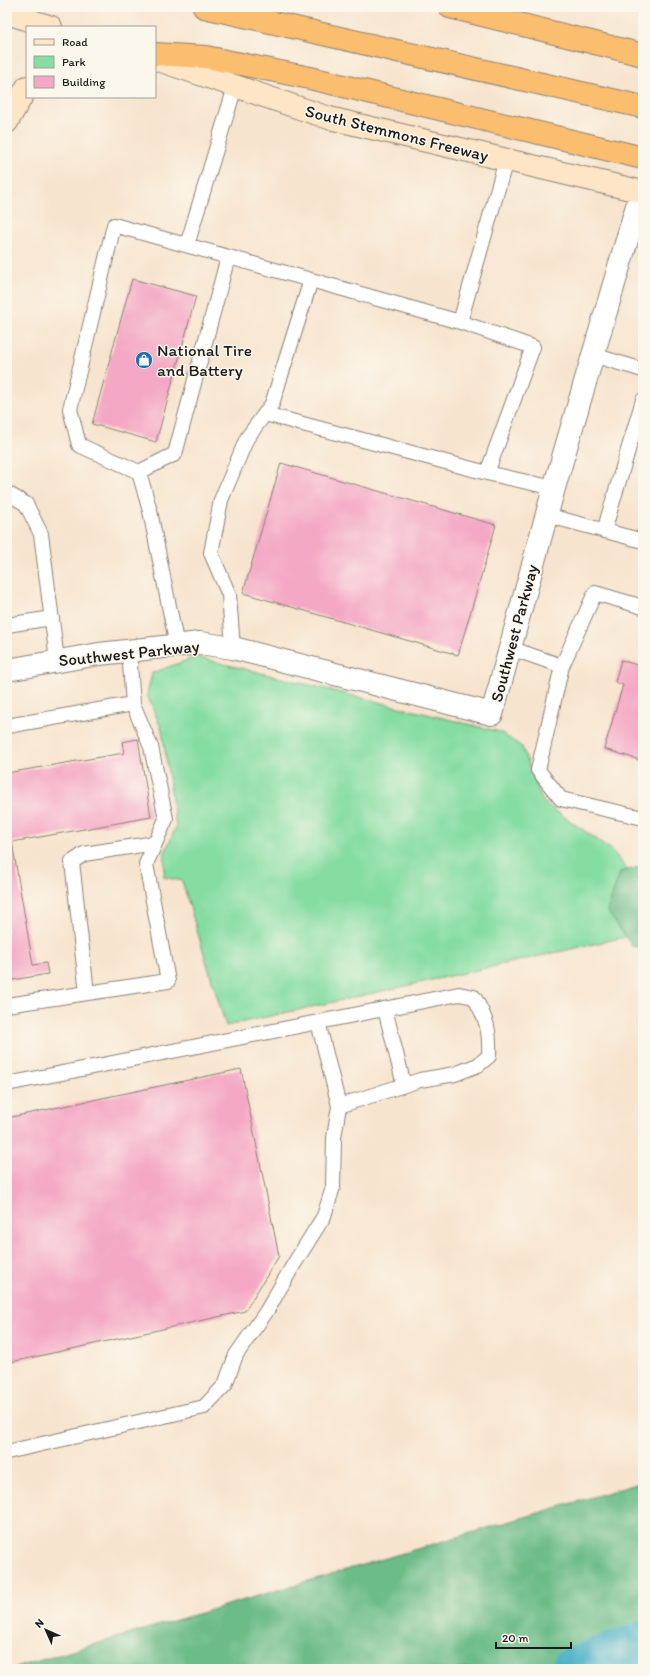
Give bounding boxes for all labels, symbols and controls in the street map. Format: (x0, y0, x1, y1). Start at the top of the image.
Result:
legend (26, 26, 156, 98)
text: Road (62, 35, 88, 49)
text: Park (62, 55, 86, 69)
text: Building (62, 75, 106, 89)
street label: South Stemmons Freeway (303, 101, 491, 165)
place label: National Tire and Battery (157, 340, 252, 380)
shop icon: National Tire and Battery (134, 350, 154, 370)
street label: Southwest Parkway (486, 562, 542, 704)
street label: Southwest Parkway (57, 636, 201, 670)
north arrow (26, 1610, 66, 1650)
text: N (32, 1616, 47, 1631)
scale bar (496, 1624, 571, 1650)
text: 20 m (502, 1631, 529, 1645)

